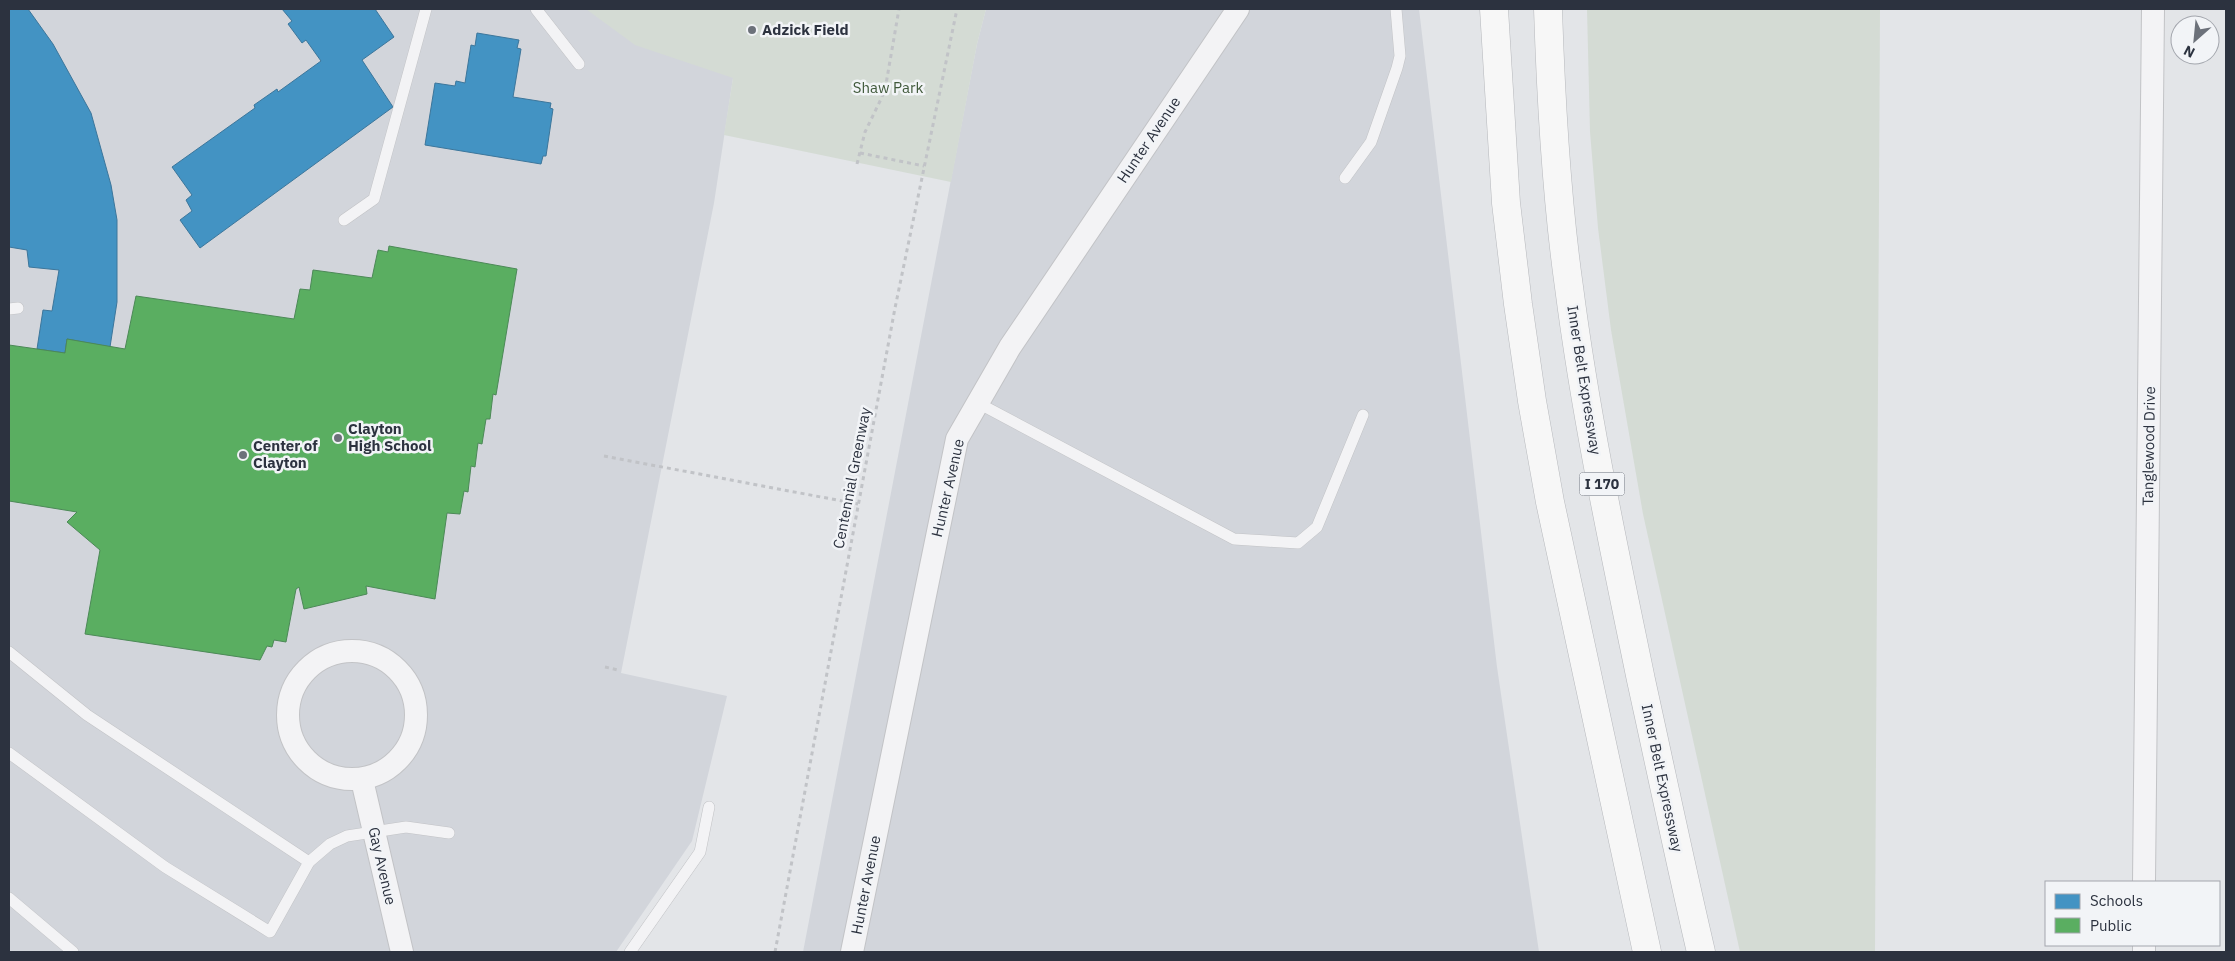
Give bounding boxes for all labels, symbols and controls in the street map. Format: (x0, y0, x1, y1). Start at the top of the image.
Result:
north arrow (2170, 15, 2220, 65)
place label: Adzick Field (762, 20, 849, 39)
marker: Adzick Field (746, 24, 758, 36)
text: N (2180, 41, 2198, 62)
park label: Shaw Park (853, 78, 923, 97)
street label: Hunter Avenue (1113, 93, 1184, 187)
street label: Inner Belt Expressway (1563, 304, 1606, 457)
street label: Tanglewood Drive (2138, 386, 2159, 506)
street label: Centennial Greenway (828, 405, 875, 550)
place label: Clayton High School (348, 419, 432, 455)
marker: Clayton High School (332, 432, 344, 444)
place label: Center of Clayton (253, 436, 318, 472)
street label: Hunter Avenue (927, 437, 968, 539)
marker: Center of Clayton (237, 449, 249, 461)
road number: I 170 (1580, 472, 1624, 496)
street label: Inner Belt Expressway (1637, 702, 1688, 854)
street label: Gay Avenue (364, 825, 401, 907)
street label: Hunter Avenue (847, 834, 884, 936)
legend (2045, 881, 2220, 946)
text: Schools (2090, 891, 2143, 910)
text: Public (2090, 916, 2132, 935)

